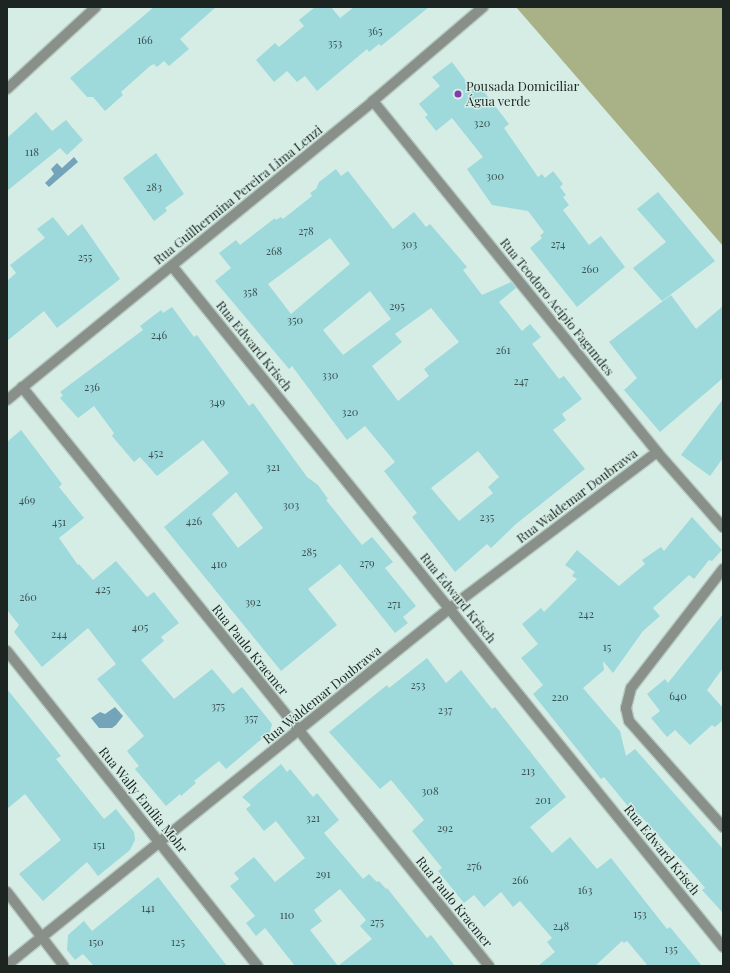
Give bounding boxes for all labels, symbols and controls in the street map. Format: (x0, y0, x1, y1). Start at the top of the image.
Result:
house number: 365 (367, 24, 383, 38)
house number: 166 (137, 33, 153, 47)
house number: 353 (328, 36, 342, 50)
place label: Pousada Domiciliar Água verde (466, 79, 579, 110)
marker: Pousada Domiciliar Água verde (453, 89, 463, 99)
house number: 320 (474, 116, 490, 130)
street label: Rua Guilhermina Pereira Lima Lenzi (150, 122, 326, 268)
house number: 118 (25, 145, 39, 159)
house number: 300 (486, 169, 504, 183)
house number: 283 (146, 180, 162, 194)
house number: 278 (298, 224, 314, 238)
street label: Rua Teodoro Acípio Fagundes (496, 235, 618, 379)
house number: 303 (401, 237, 417, 251)
house number: 274 (551, 237, 565, 251)
house number: 268 (266, 244, 282, 258)
house number: 255 (78, 250, 92, 264)
house number: 260 (581, 262, 599, 276)
house number: 358 (242, 285, 258, 299)
street label: Rua Edward Krisch (213, 298, 295, 394)
house number: 295 (389, 299, 405, 313)
house number: 350 (287, 313, 303, 327)
house number: 246 (151, 328, 167, 342)
house number: 261 (495, 343, 511, 357)
house number: 330 (322, 368, 338, 382)
house number: 247 (513, 374, 529, 388)
house number: 236 (84, 380, 100, 394)
house number: 349 (209, 395, 225, 409)
house number: 320 (342, 405, 358, 419)
street label: Rua Waldemar Doubrawa (513, 445, 641, 547)
house number: 452 (148, 446, 164, 460)
house number: 321 (266, 460, 280, 474)
house number: 469 (19, 493, 35, 507)
house number: 303 (283, 498, 299, 512)
house number: 235 (480, 510, 494, 524)
house number: 426 (186, 514, 202, 528)
house number: 451 (52, 515, 66, 529)
house number: 285 (301, 545, 317, 559)
street label: Rua Edward Krisch (417, 550, 499, 646)
house number: 279 (359, 556, 375, 570)
house number: 410 (211, 557, 227, 571)
house number: 425 (95, 582, 111, 596)
house number: 260 (19, 590, 37, 604)
house number: 392 (245, 595, 261, 609)
house number: 271 (387, 597, 401, 611)
street label: Rua Paulo Kraemer (209, 601, 291, 699)
house number: 242 (578, 607, 594, 621)
house number: 405 (132, 620, 148, 634)
house number: 244 (51, 627, 67, 641)
house number: 15 (603, 640, 611, 654)
street label: Rua Waldemar Doubrawa (260, 642, 384, 748)
house number: 253 (411, 678, 425, 692)
house number: 640 (669, 689, 687, 703)
house number: 220 (551, 690, 569, 704)
house number: 375 (211, 699, 225, 713)
house number: 237 (438, 703, 452, 717)
house number: 357 (244, 711, 258, 725)
street label: Rua Wally Emília Mohr (95, 744, 191, 856)
house number: 213 (521, 764, 535, 778)
house number: 308 (421, 784, 439, 798)
house number: 201 (535, 793, 551, 807)
street label: Rua Edward Krisch (621, 802, 703, 898)
house number: 321 (306, 811, 320, 825)
house number: 292 (437, 821, 453, 835)
house number: 151 (93, 838, 105, 852)
street label: Rua Paulo Kraemer (413, 853, 495, 951)
house number: 276 (466, 859, 482, 873)
house number: 291 (316, 867, 330, 881)
house number: 266 (512, 873, 528, 887)
house number: 163 (578, 883, 592, 897)
house number: 141 (141, 901, 155, 915)
house number: 153 (633, 907, 647, 921)
house number: 110 (280, 908, 294, 922)
house number: 275 (370, 915, 384, 929)
house number: 248 (553, 919, 569, 933)
house number: 150 (88, 935, 104, 949)
house number: 125 (171, 935, 185, 949)
house number: 135 (664, 942, 678, 956)

